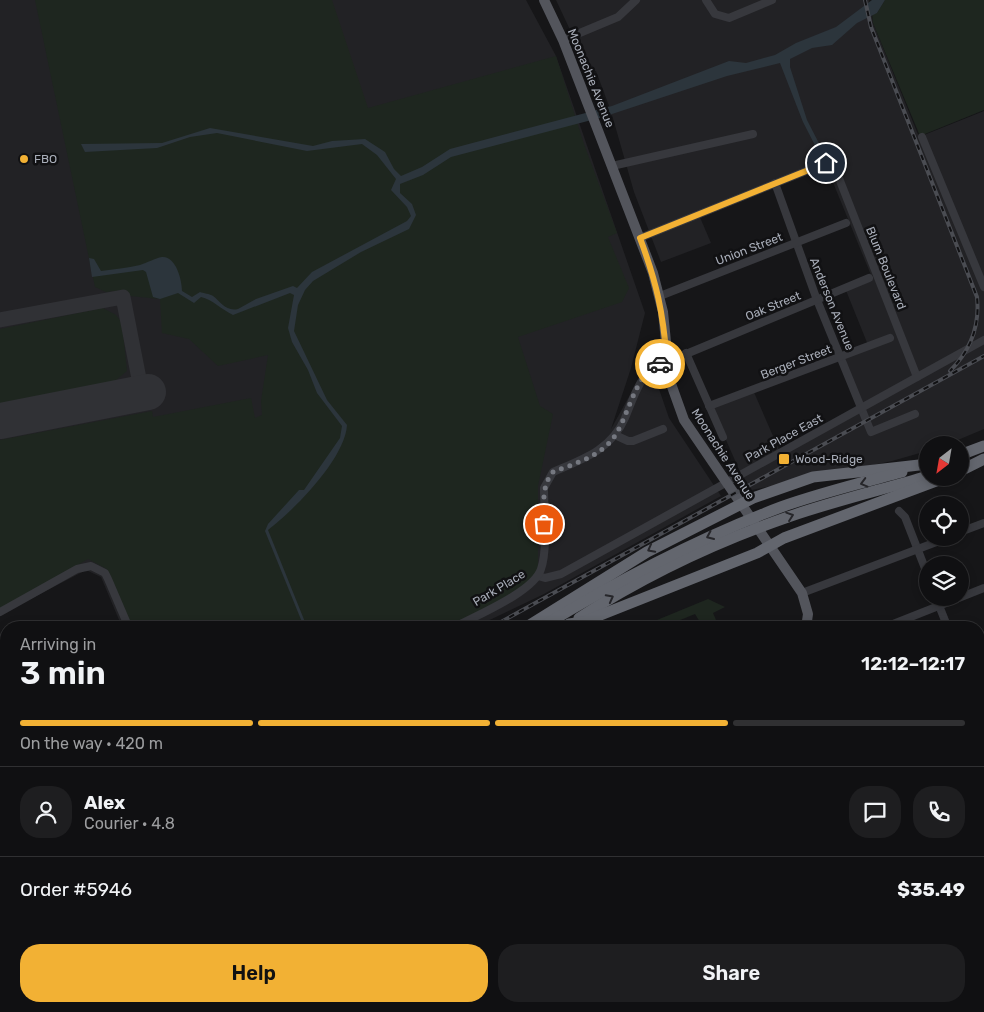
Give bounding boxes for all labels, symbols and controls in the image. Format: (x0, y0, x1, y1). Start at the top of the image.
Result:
street label: Moonachie Avenue (565, 27, 617, 130)
pin (805, 142, 847, 184)
icon: home (812, 149, 840, 177)
place label: FBO (34, 152, 57, 166)
marker: FBO (18, 153, 30, 165)
street label: Blum Boulevard (863, 225, 909, 311)
street label: Union Street (714, 230, 785, 268)
street label: Anderson Avenue (807, 256, 857, 353)
street label: Oak Street (743, 288, 803, 323)
courier (635, 339, 685, 389)
street label: Berger Street (758, 342, 834, 382)
icon: car (646, 350, 674, 378)
street label: Moonachie Avenue (688, 406, 758, 502)
street label: Park Place East (743, 411, 825, 465)
north arrow (919, 436, 969, 486)
map controls (919, 436, 969, 606)
marker: Wood-Ridge (777, 452, 791, 466)
place label: Wood-Ridge (795, 452, 863, 466)
one-way arrow (860, 477, 868, 487)
button: locate (919, 496, 969, 546)
pin (523, 503, 565, 545)
icon: bag (530, 510, 558, 538)
one-way arrow (785, 512, 794, 522)
one-way arrow (706, 529, 715, 540)
one-way arrow (647, 543, 656, 553)
button: layers (919, 556, 969, 606)
street label: Park Place (470, 567, 528, 609)
one-way arrow (605, 594, 614, 604)
text: Arriving in (20, 635, 96, 654)
text: 12:12–12:17 (861, 652, 965, 675)
text: 3 min (20, 654, 106, 692)
text: On the way · 420 m (20, 734, 163, 753)
button: person (20, 786, 72, 838)
button: chat (849, 786, 901, 838)
button: phone (913, 786, 965, 838)
text: Alex (84, 791, 125, 814)
text: Courier · 4.8 (84, 814, 175, 833)
text: Order #5946 (20, 878, 132, 901)
text: $35.49 (897, 878, 965, 901)
button: Help (20, 944, 488, 1002)
button: Share (498, 944, 965, 1002)

